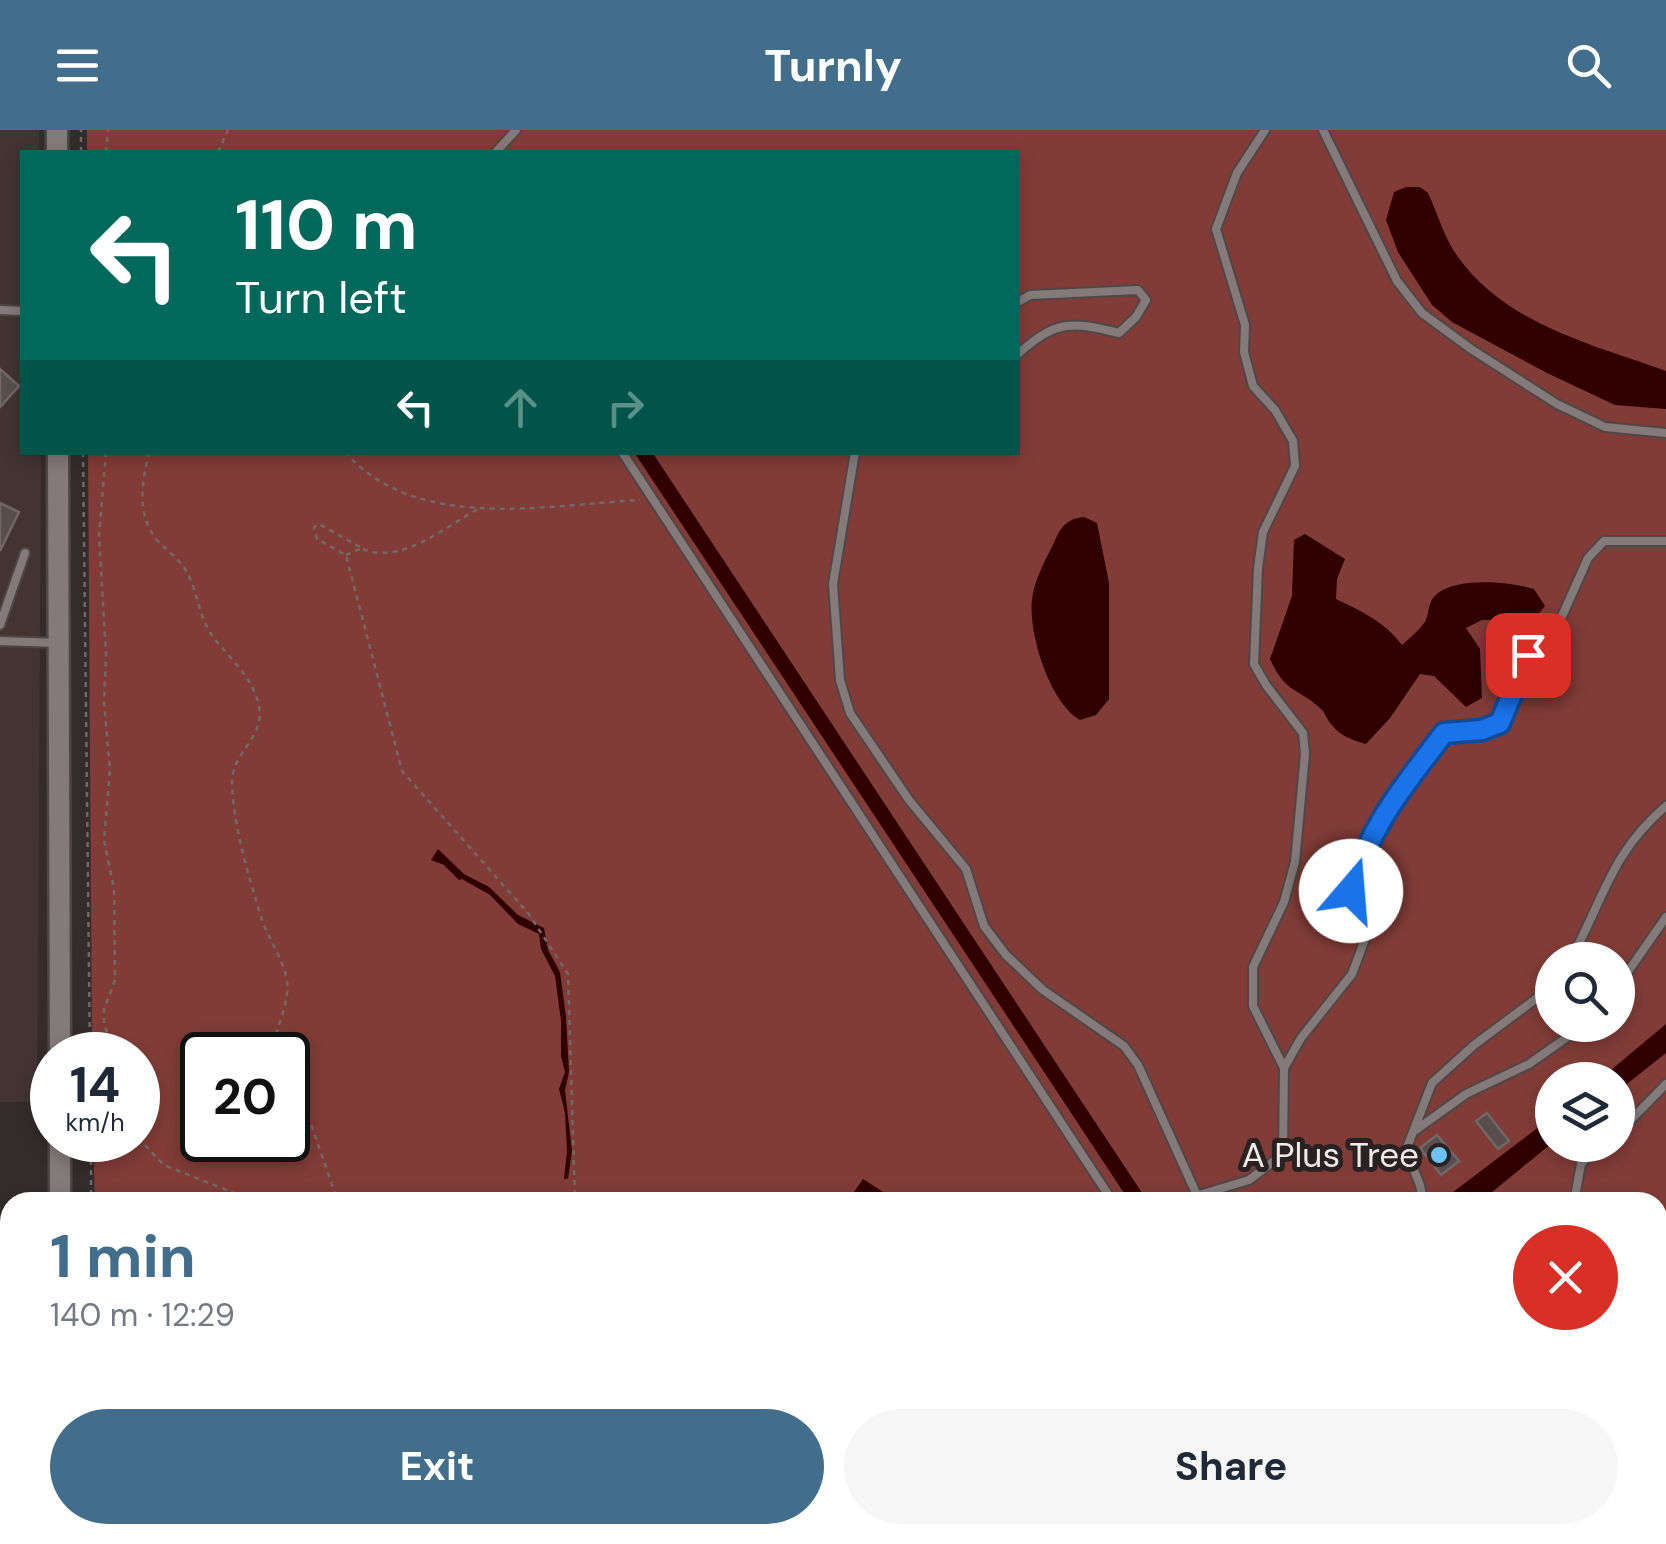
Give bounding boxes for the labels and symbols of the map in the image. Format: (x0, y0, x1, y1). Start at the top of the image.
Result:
pin (1486, 613, 1571, 698)
position arrow (1299, 839, 1403, 943)
speed limit sign: 20 (180, 1032, 310, 1162)
place label: A Plus Tree (1242, 1132, 1419, 1178)
marker: A Plus Tree (1428, 1144, 1450, 1166)

